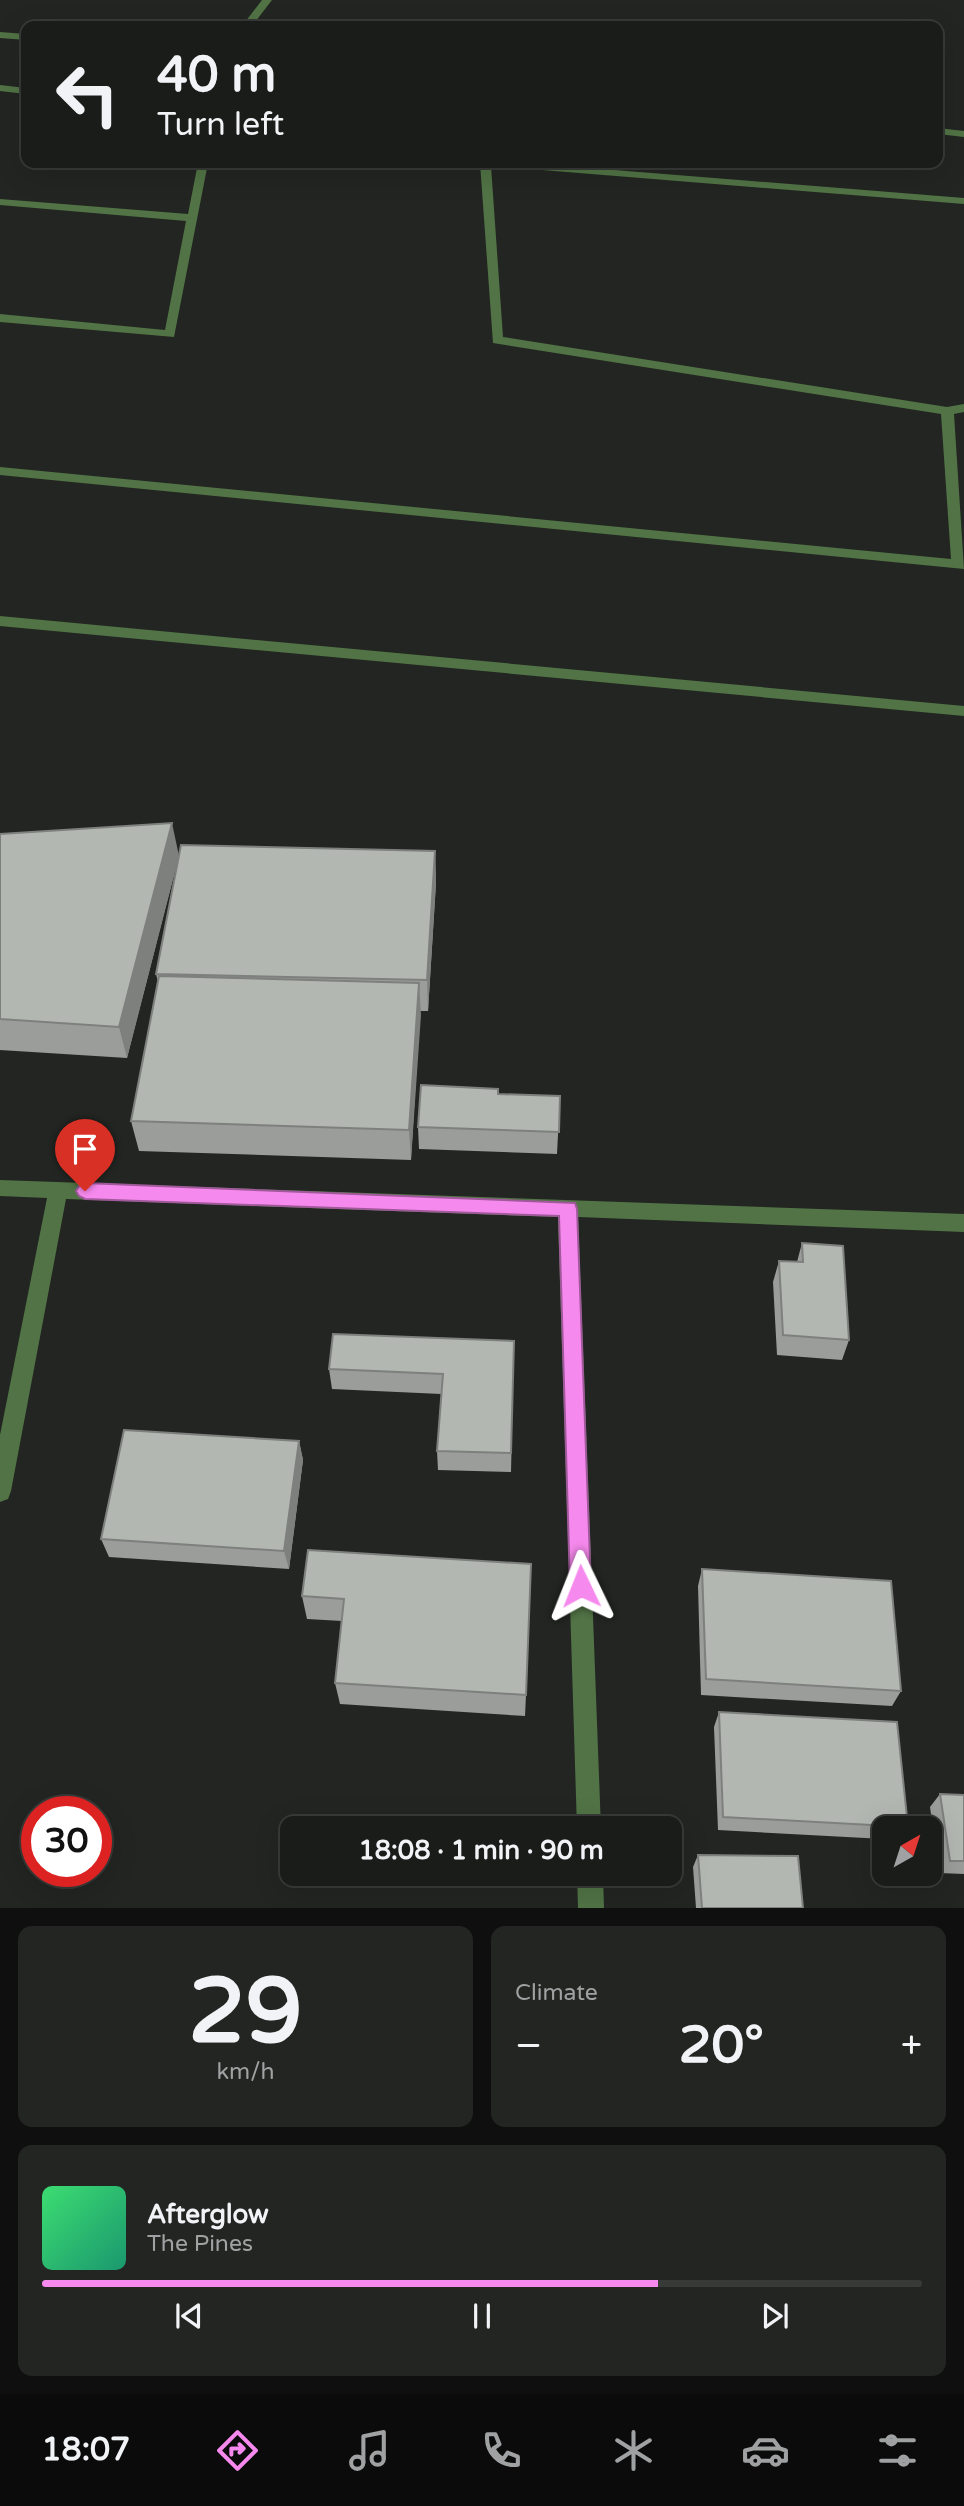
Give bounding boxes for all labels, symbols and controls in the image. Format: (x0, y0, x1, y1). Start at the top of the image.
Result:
text: 40 m (157, 46, 276, 105)
icon: left (42, 49, 133, 140)
text: Turn left (157, 106, 284, 144)
pin (55, 1119, 115, 1191)
icon: arrive (66, 1130, 104, 1168)
position arrow (544, 1549, 618, 1623)
speed limit sign: 30 (21, 1796, 112, 1887)
north arrow (872, 1816, 942, 1886)
map controls (872, 1816, 942, 1886)
text: 18:08 · 1 min · 90 m (358, 1835, 604, 1866)
text: 29 (188, 1957, 303, 2067)
text: Climate (515, 1979, 598, 2007)
text: 20° (679, 2014, 764, 2077)
text: − (515, 2023, 542, 2069)
text: + (901, 2023, 922, 2069)
text: km/h (217, 2058, 274, 2086)
text: Afterglow (147, 2199, 269, 2230)
text: The Pines (147, 2230, 253, 2258)
icon: previous (170, 2297, 208, 2335)
icon: pause (463, 2297, 501, 2335)
icon: next (756, 2297, 794, 2335)
icon: directions (213, 2426, 262, 2475)
icon: music (345, 2426, 394, 2475)
icon: phone (477, 2426, 526, 2475)
icon: climate (609, 2426, 658, 2475)
icon: car (741, 2426, 790, 2475)
icon: filters (873, 2426, 922, 2475)
text: 18:07 (42, 2431, 130, 2469)

